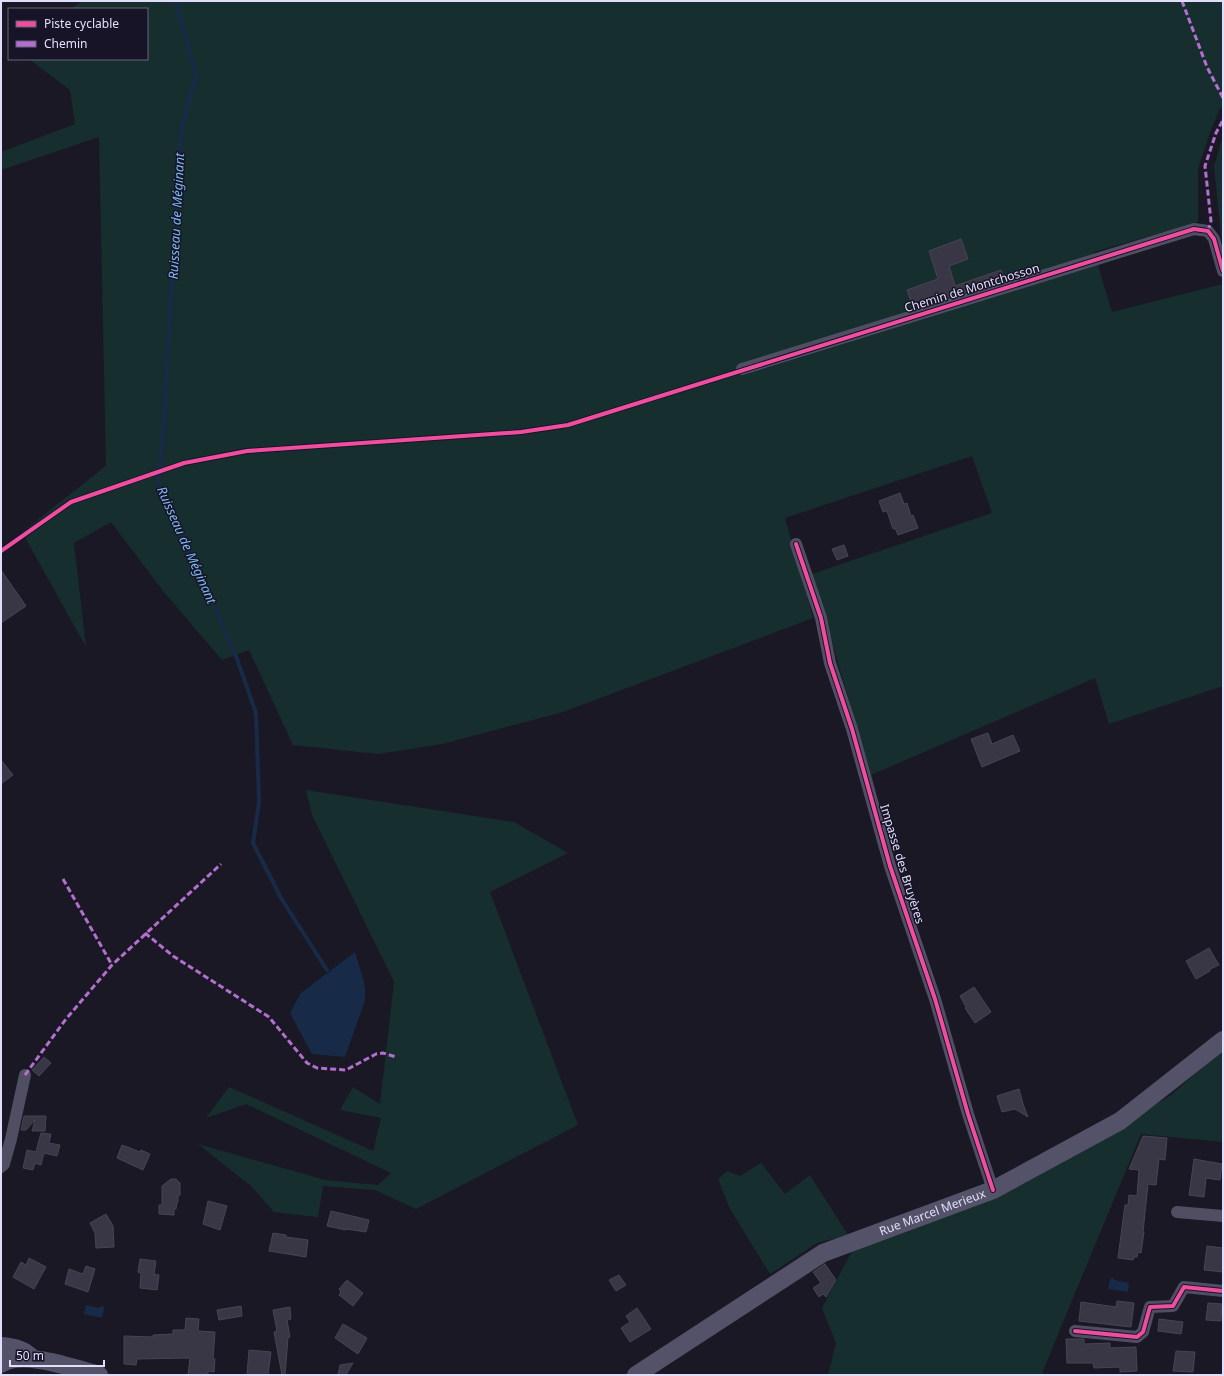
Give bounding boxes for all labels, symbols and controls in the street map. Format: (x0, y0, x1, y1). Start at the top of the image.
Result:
legend (8, 8, 148, 60)
text: Piste cyclable (44, 15, 119, 32)
text: Chemin (44, 35, 88, 52)
water label: Ruisseau de Méginant (164, 152, 188, 280)
street label: Chemin de Montchosson (902, 259, 1041, 316)
water label: Ruisseau de Méginant (153, 483, 221, 607)
street label: Impasse des Bruyères (876, 802, 929, 926)
street label: Rue Marcel Merieux (877, 1184, 988, 1239)
scale bar (10, 1342, 104, 1368)
text: 50 m (16, 1347, 44, 1364)

